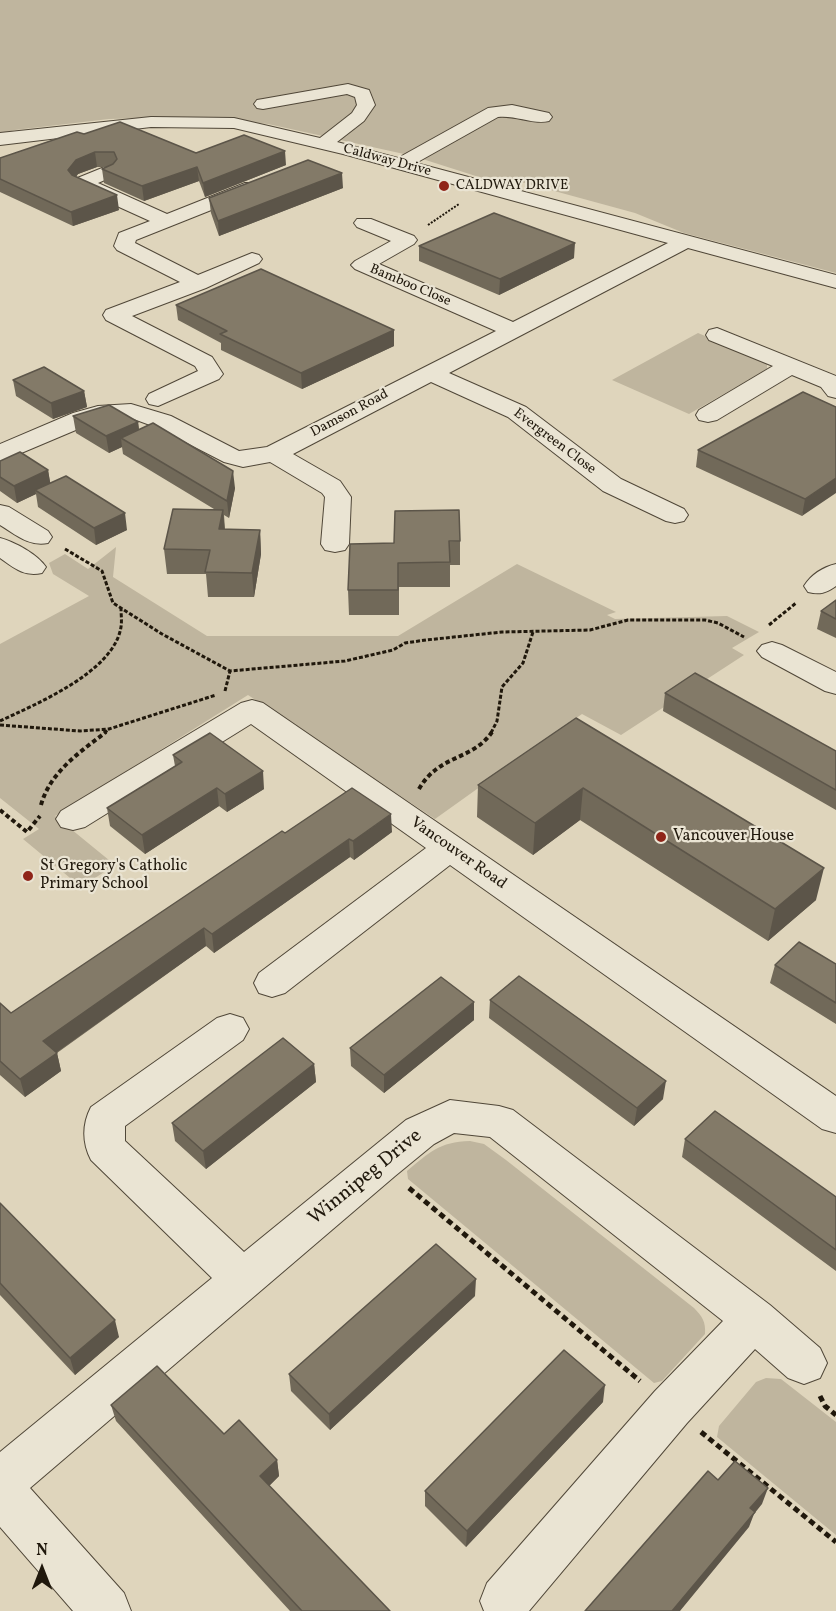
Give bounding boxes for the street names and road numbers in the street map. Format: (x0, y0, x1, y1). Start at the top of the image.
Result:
street label: Caldway Drive (341, 141, 433, 181)
street label: Bamboo Close (367, 261, 453, 311)
street label: Damson Road (308, 386, 392, 442)
street label: Evergreen Close (509, 405, 599, 479)
street label: Vancouver Road (406, 814, 510, 894)
street label: Winnipeg Drive (304, 1125, 428, 1231)

